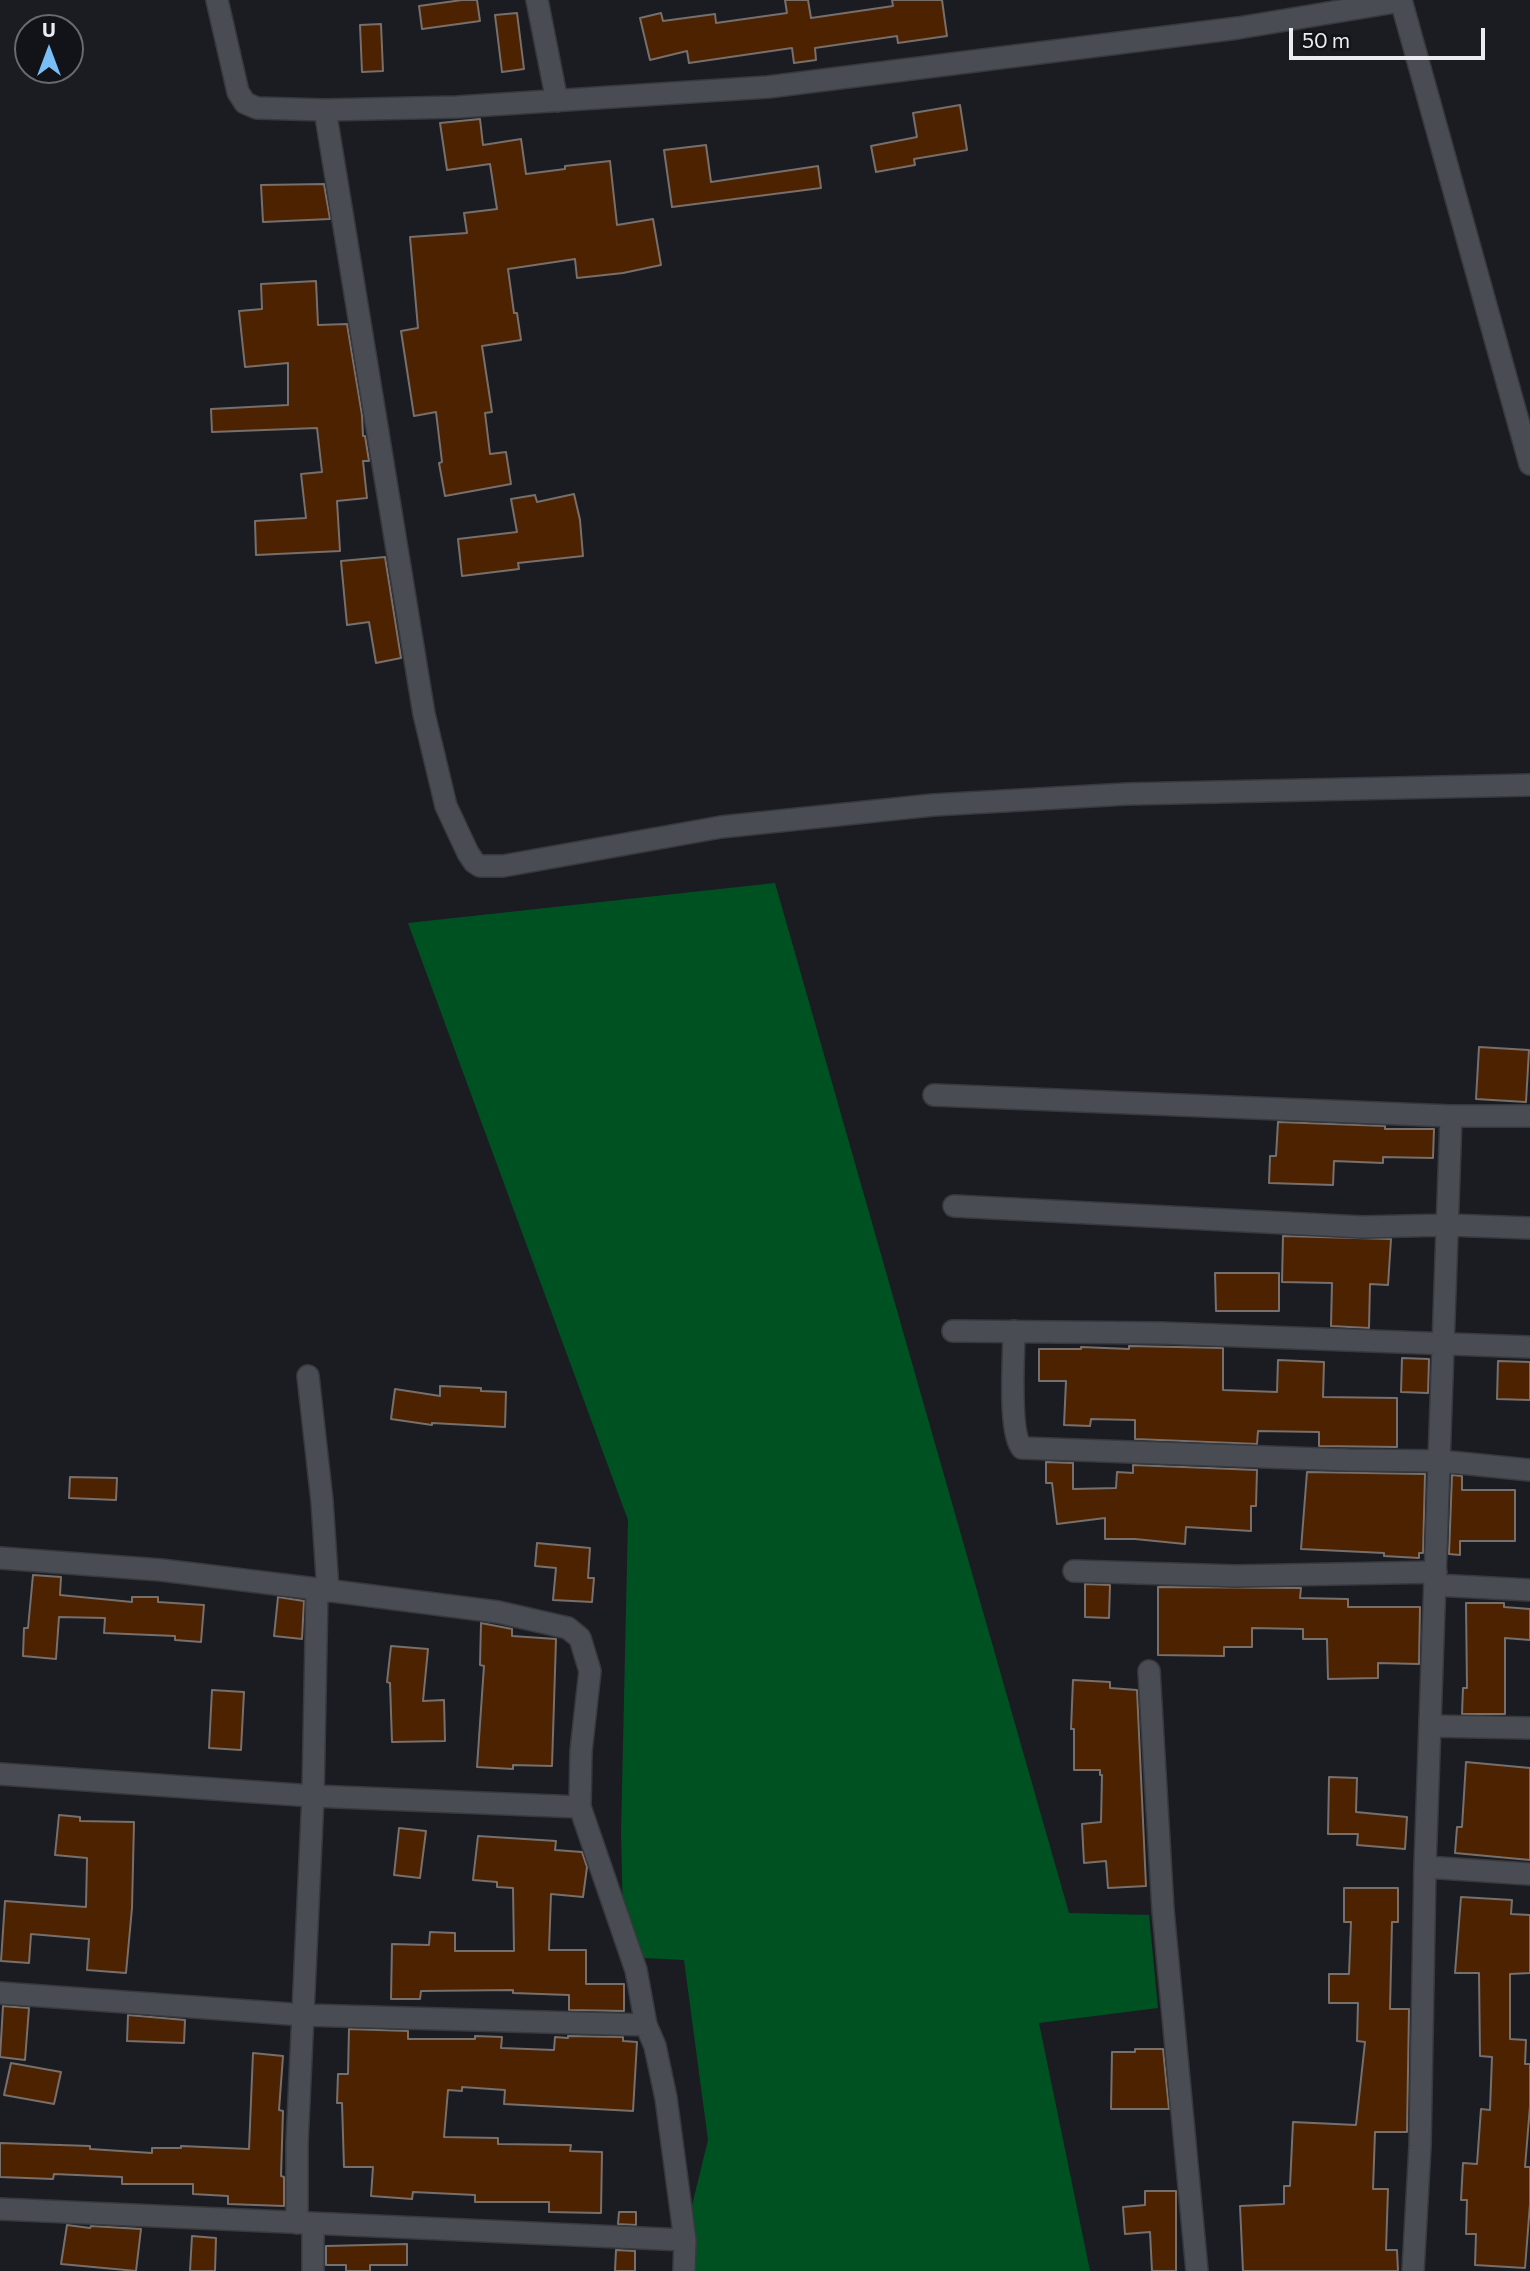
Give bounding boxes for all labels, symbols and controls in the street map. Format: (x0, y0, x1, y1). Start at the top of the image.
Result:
north arrow (14, 14, 84, 84)
scale bar (1292, 14, 1488, 58)
text: U (42, 18, 56, 41)
text: 50 m (1302, 27, 1350, 52)

